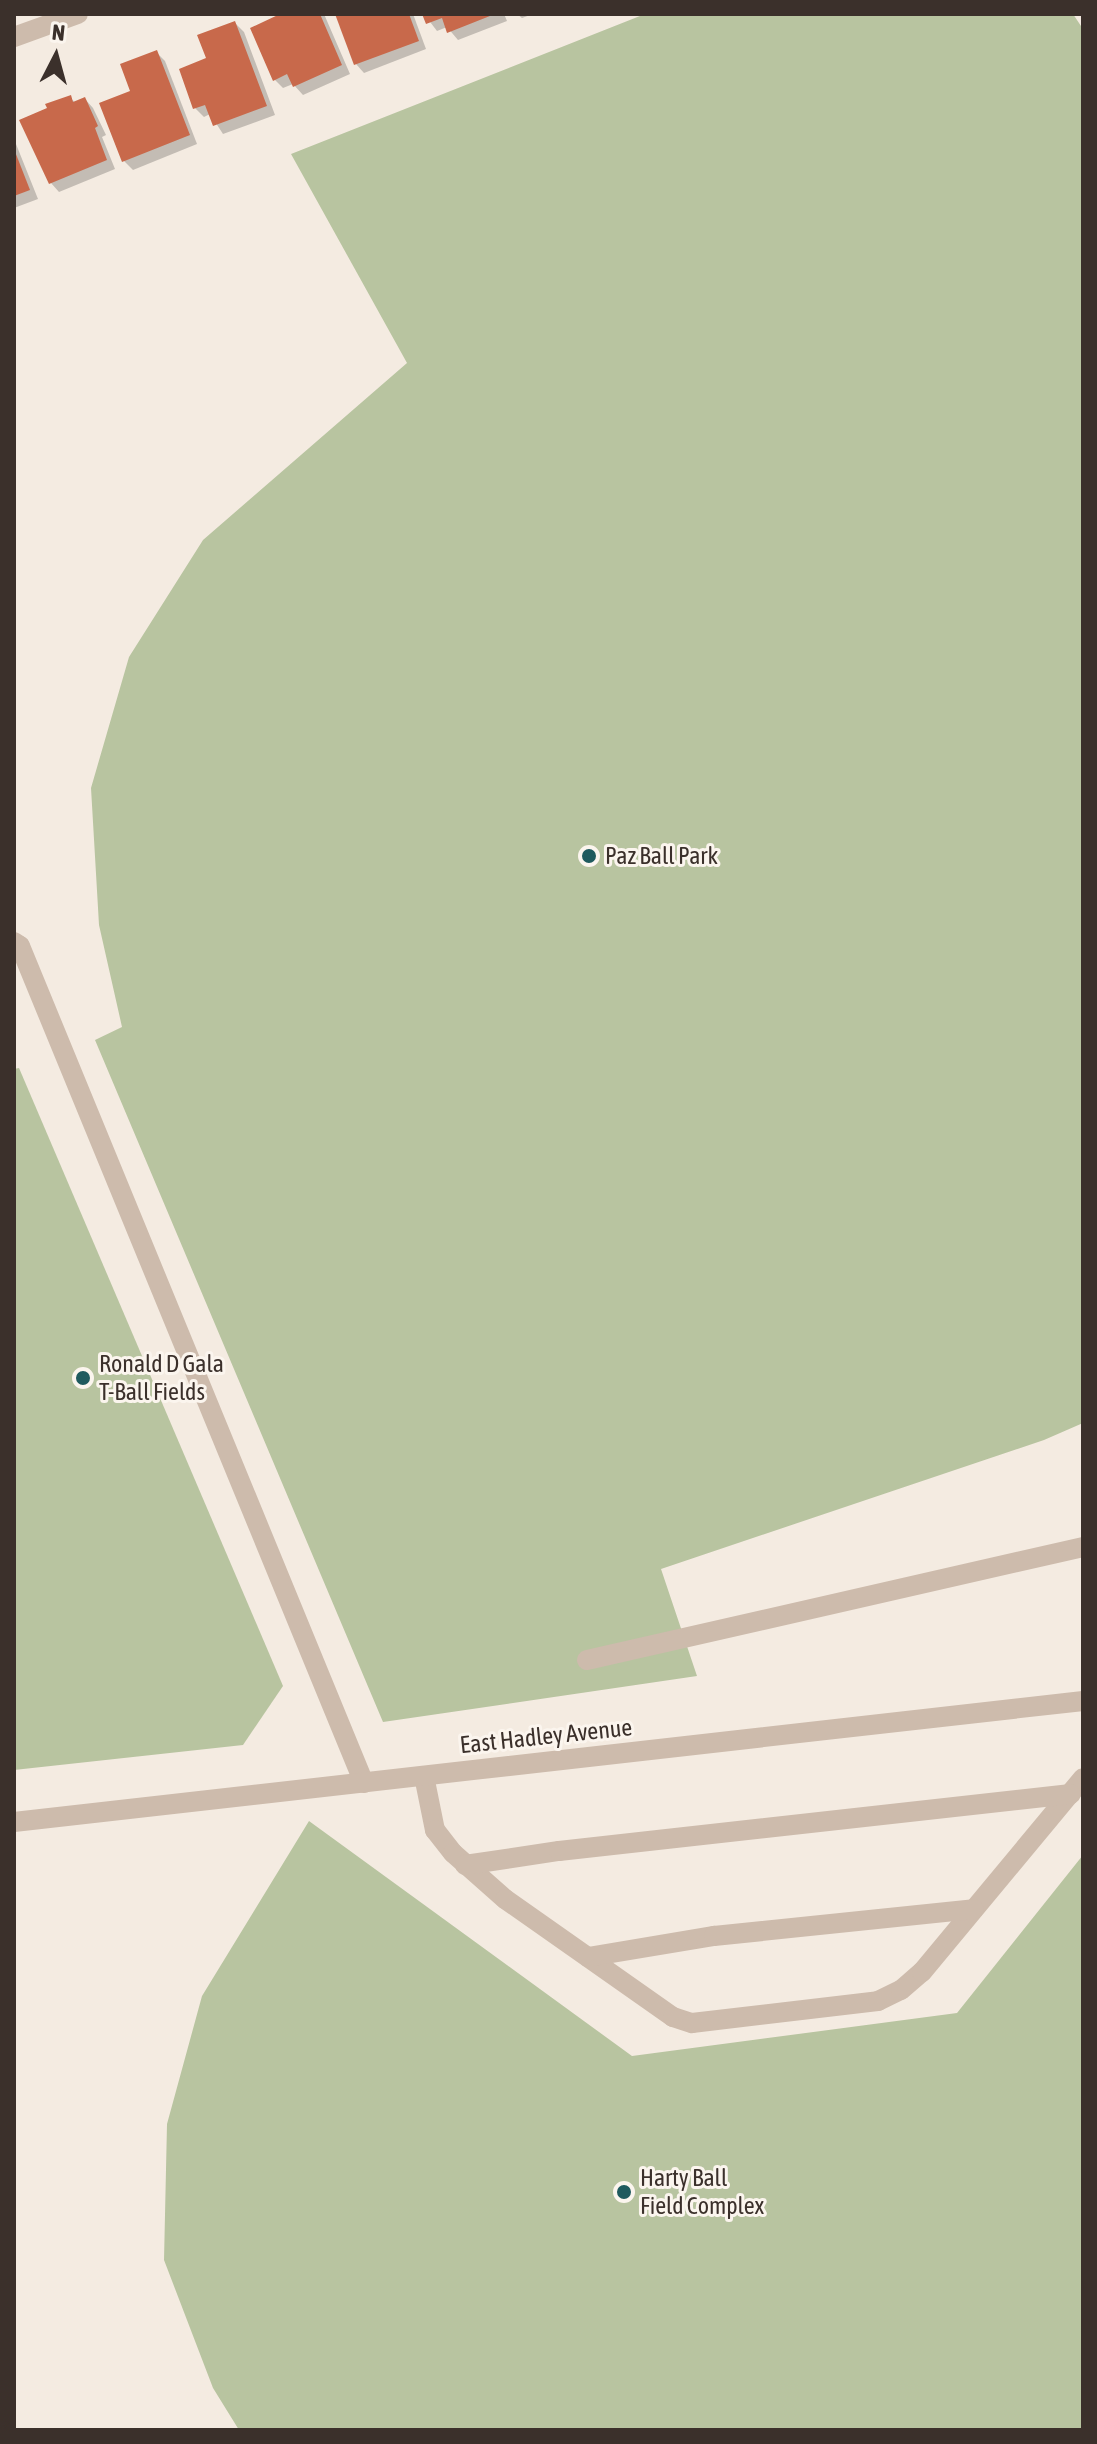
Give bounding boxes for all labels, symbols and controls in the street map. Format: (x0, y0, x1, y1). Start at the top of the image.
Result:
north arrow (16, 16, 96, 96)
text: N (51, 19, 66, 46)
place label: Paz Ball Park (605, 842, 718, 870)
marker: Paz Ball Park (580, 847, 598, 865)
place label: Ronald D Gala T-Ball Fields (99, 1350, 224, 1406)
marker: Ronald D Gala T-Ball Fields (74, 1369, 92, 1387)
street label: East Hadley Avenue (459, 1713, 633, 1759)
place label: Harty Ball Field Complex (640, 2164, 764, 2220)
marker: Harty Ball Field Complex (615, 2183, 633, 2201)

